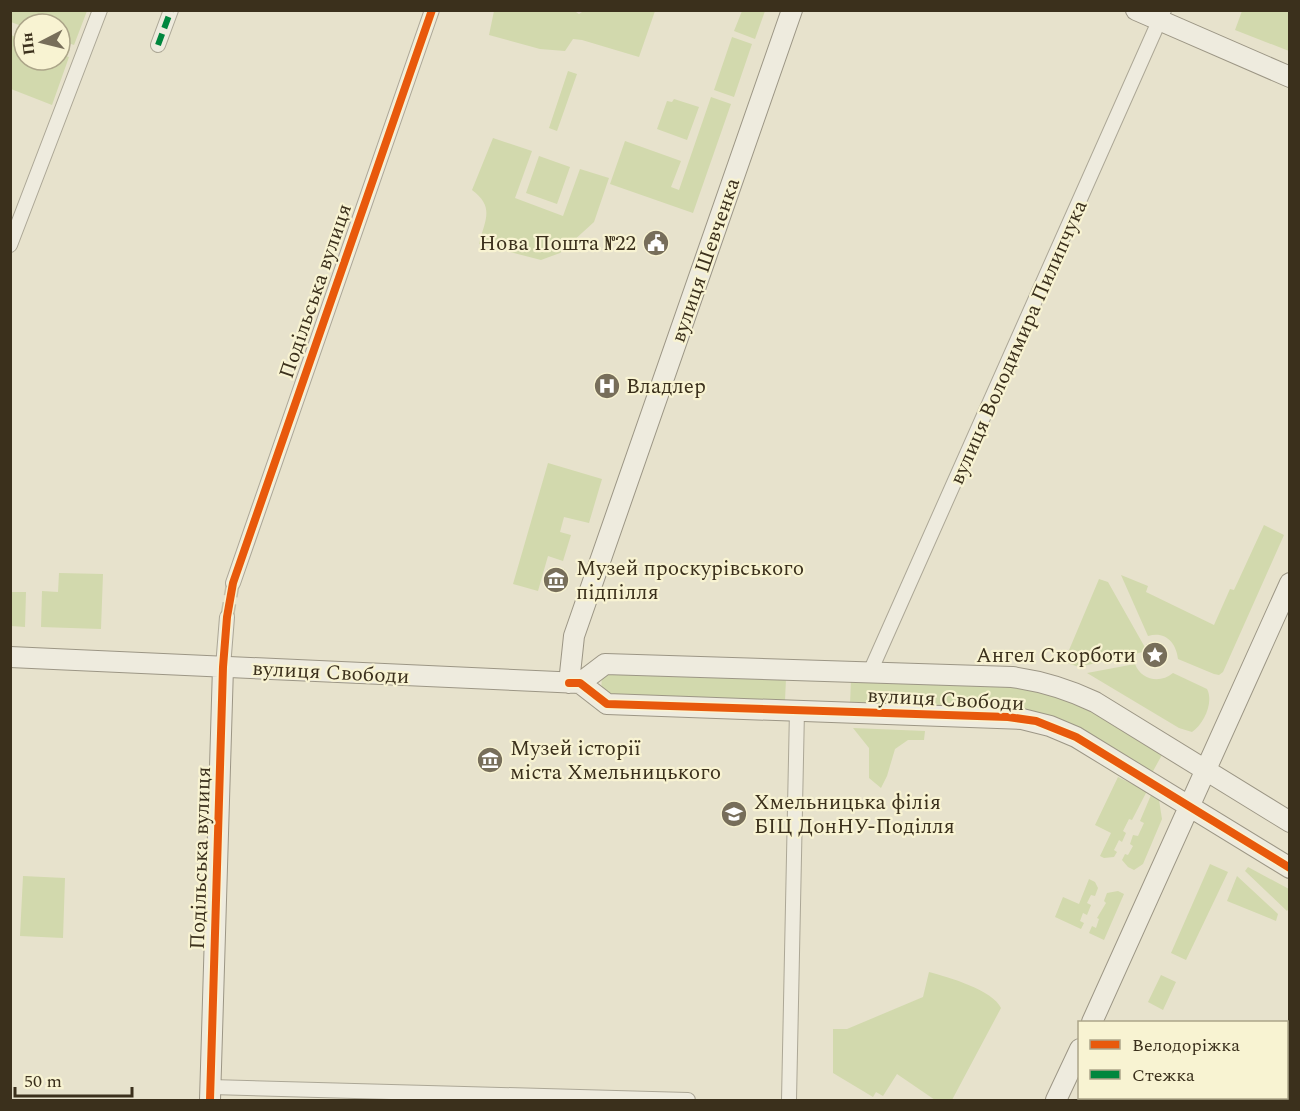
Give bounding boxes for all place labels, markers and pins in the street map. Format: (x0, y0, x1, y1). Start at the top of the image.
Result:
place label: Нова Пошта №22 (479, 228, 636, 260)
public building icon: Нова Пошта №22 (641, 228, 671, 258)
hospital icon: Владлер (592, 371, 622, 401)
place label: Владлер (626, 371, 706, 403)
place label: Музей проскурівського підпілля (576, 553, 804, 609)
museum icon: Музей проскурівського підпілля (541, 565, 571, 595)
place label: Ангел Скорботи (976, 640, 1136, 672)
place icon: Ангел Скорботи (1140, 640, 1170, 670)
place label: Музей історії міста Хмельницького (510, 733, 721, 789)
museum icon: Музей історії міста Хмельницького (475, 745, 505, 775)
place label: Хмельницька філія БІЦ ДонНУ-Поділля (754, 787, 955, 843)
school or university icon: Хмельницька філія БІЦ ДонНУ-Поділля (719, 799, 749, 829)

